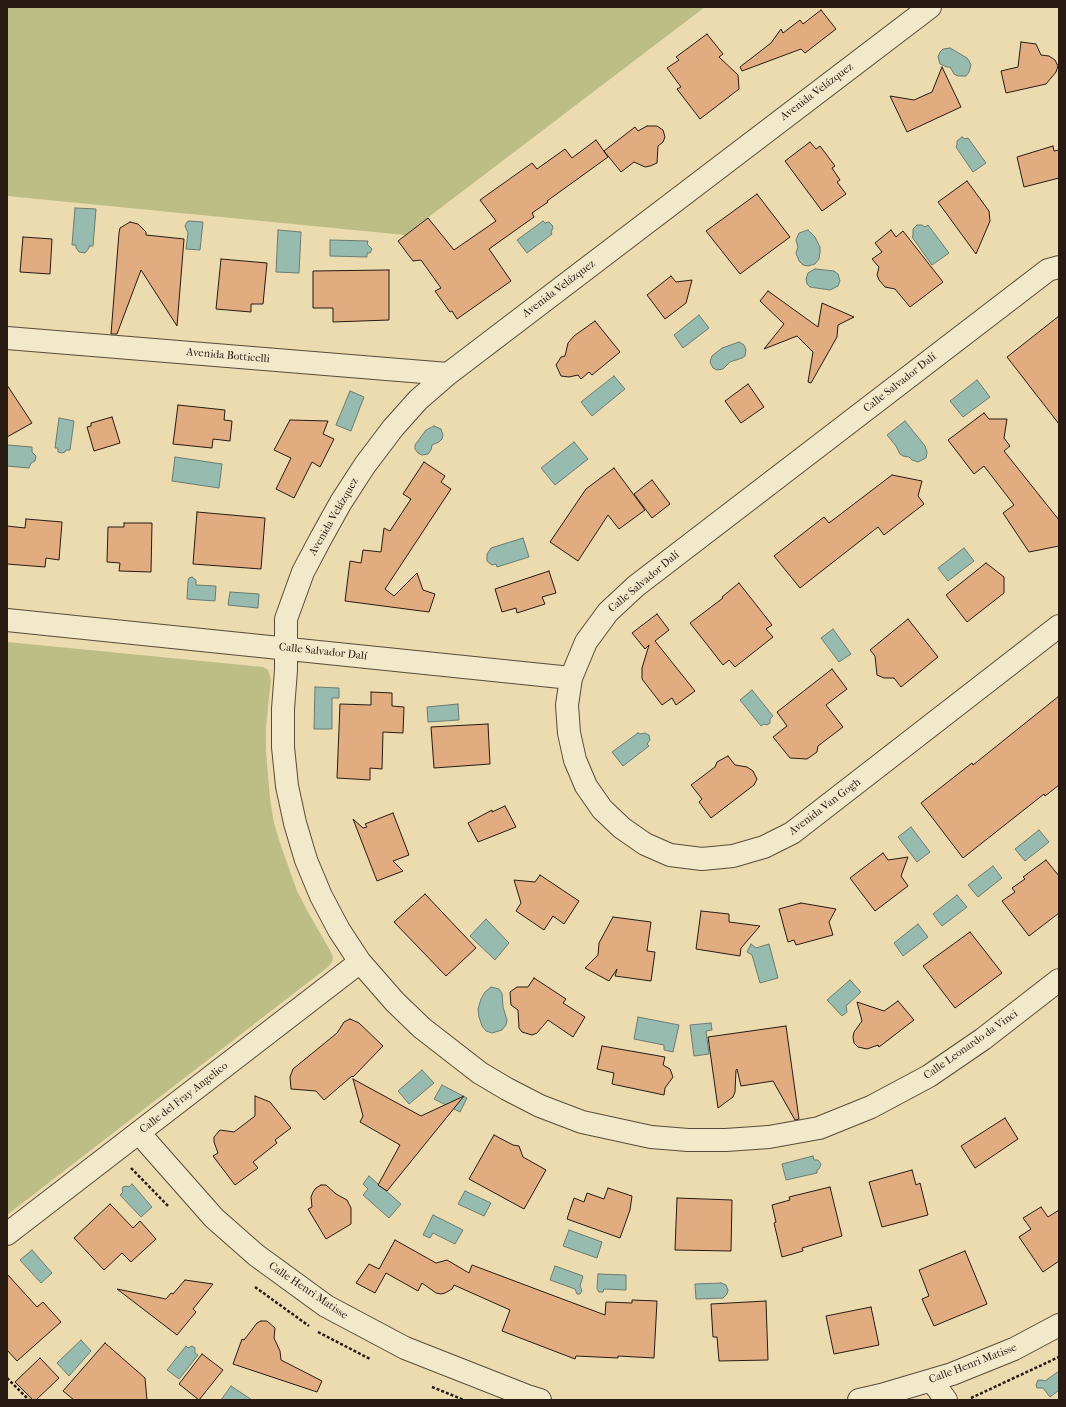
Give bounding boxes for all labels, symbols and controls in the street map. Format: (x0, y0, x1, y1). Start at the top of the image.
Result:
street label: Avenida Velázquez (778, 60, 856, 124)
street label: Avenida Velázquez (520, 257, 598, 321)
street label: Avenida Botticelli (186, 346, 270, 366)
street label: Calle Salvador Dalí (861, 350, 939, 416)
street label: Avenida Velázquez (306, 476, 362, 558)
street label: Calle Salvador Dalí (606, 548, 682, 616)
street label: Calle Salvador Dalí (278, 641, 368, 663)
street label: Avenida Van Gogh (787, 776, 863, 838)
street label: Calle Leonardo da Vinci (921, 1007, 1021, 1083)
street label: Calle del Fray Angelico (137, 1059, 231, 1137)
street label: Calle Henri Matisse (266, 1260, 350, 1322)
street label: Calle Henri Matisse (927, 1341, 1019, 1387)

